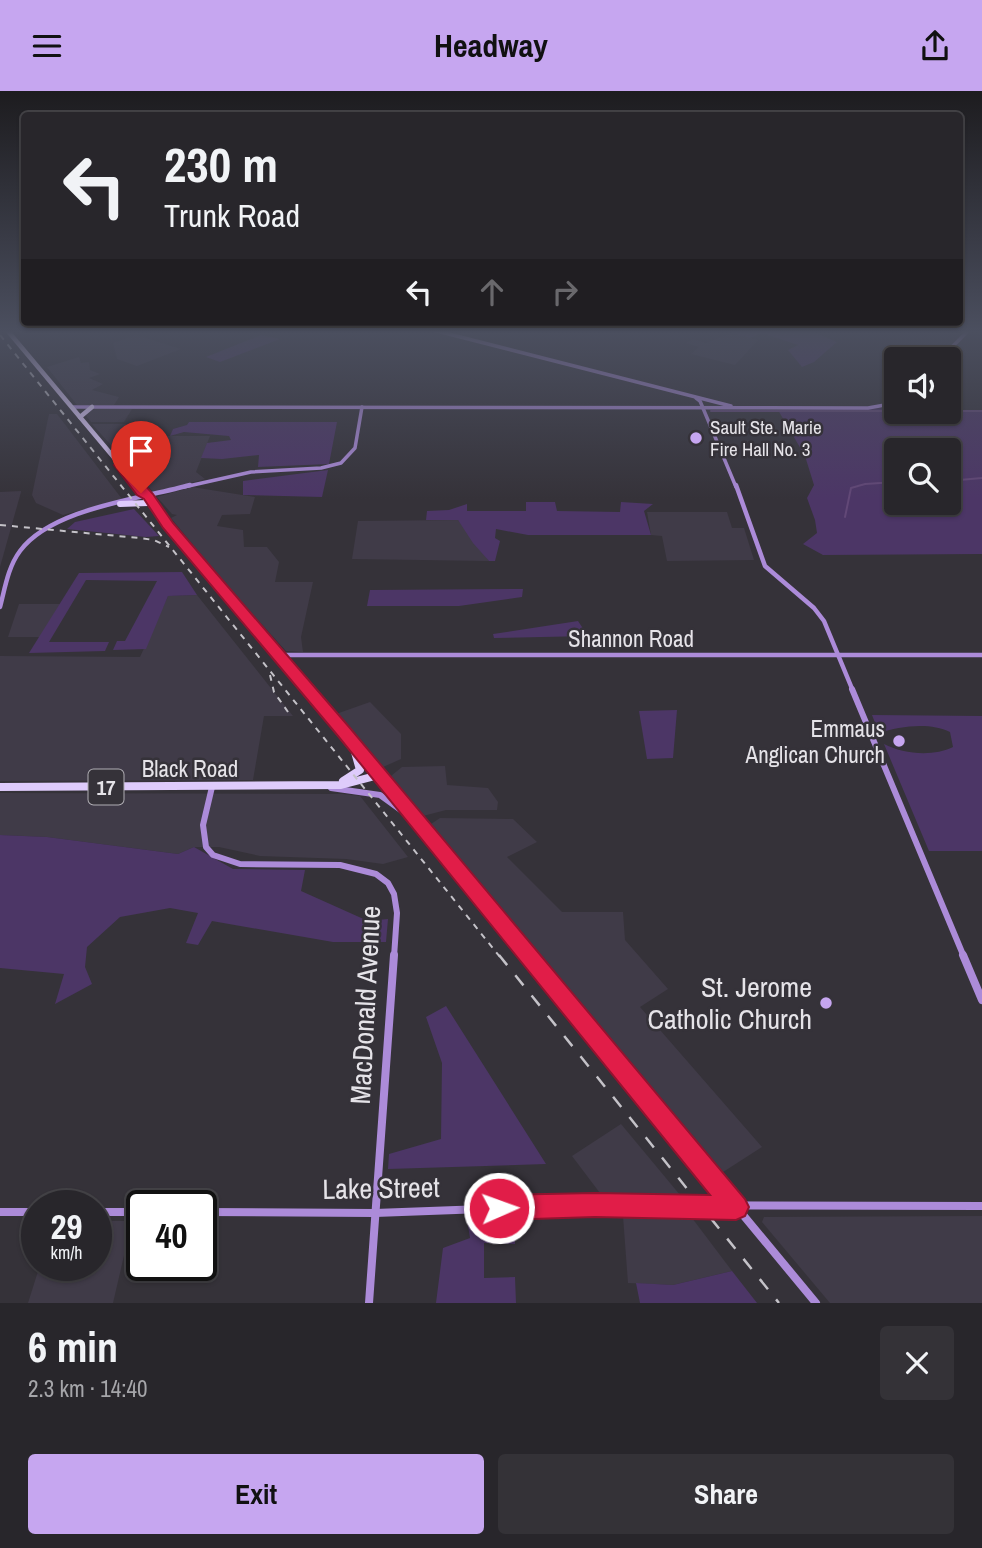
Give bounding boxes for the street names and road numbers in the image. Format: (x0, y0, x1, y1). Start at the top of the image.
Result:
street label: Shannon Road (568, 623, 694, 654)
street label: Black Road (142, 753, 238, 784)
road number: 17 (88, 769, 124, 805)
street label: MacDonald Avenue (341, 905, 389, 1105)
street label: Lake Street (322, 1168, 440, 1208)

